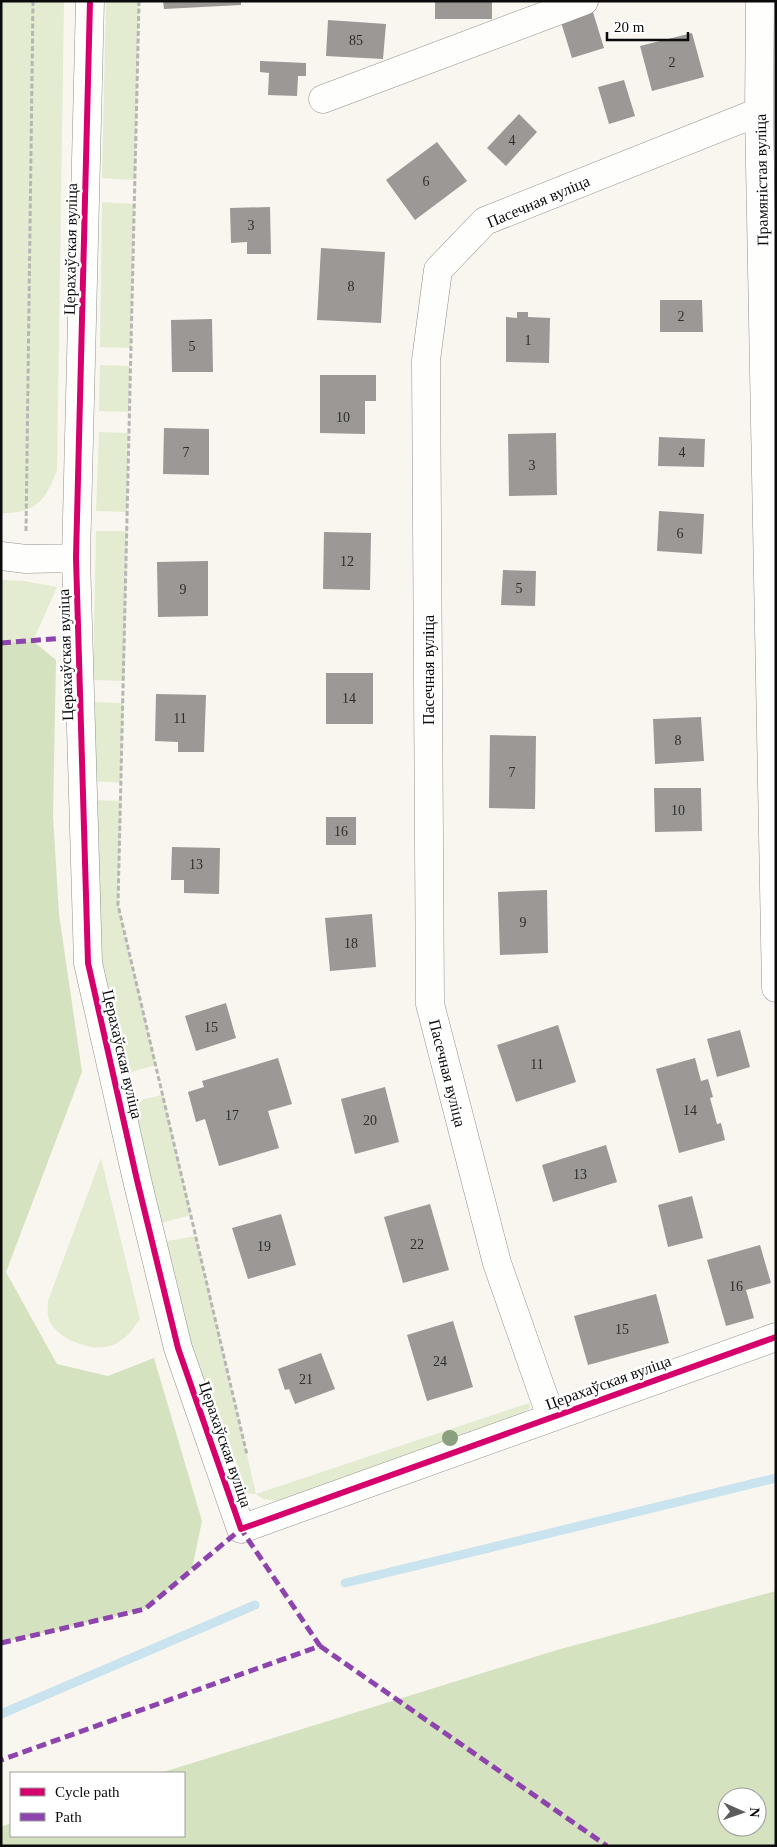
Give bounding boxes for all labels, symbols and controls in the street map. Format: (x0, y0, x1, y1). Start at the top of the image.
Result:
scale bar (607, 10, 688, 42)
text: 20 m (614, 19, 645, 35)
house number: 85 (349, 33, 363, 48)
house number: 2 (669, 55, 676, 70)
street label: Прамяністая вуліца (752, 114, 772, 246)
house number: 4 (509, 133, 516, 148)
street label: Пасечная вуліца (484, 172, 593, 232)
house number: 6 (423, 174, 430, 189)
street label: Церахаўская вуліца (61, 183, 81, 315)
house number: 3 (248, 218, 255, 233)
house number: 8 (348, 279, 355, 294)
house number: 2 (678, 309, 685, 324)
house number: 1 (525, 333, 532, 348)
house number: 5 (189, 339, 196, 354)
house number: 10 (336, 410, 350, 425)
house number: 7 (183, 445, 190, 460)
house number: 4 (679, 445, 686, 460)
house number: 3 (529, 458, 536, 473)
house number: 6 (677, 526, 684, 541)
house number: 12 (340, 554, 354, 569)
house number: 5 (516, 581, 523, 596)
house number: 9 (180, 582, 187, 597)
street label: Церахаўская вуліца (55, 589, 77, 721)
street label: Пасечная вуліца (420, 615, 438, 725)
house number: 14 (342, 691, 356, 706)
house number: 11 (173, 711, 187, 726)
house number: 8 (675, 733, 682, 748)
house number: 7 (509, 765, 516, 780)
house number: 10 (671, 803, 685, 818)
house number: 16 (334, 824, 348, 839)
house number: 13 (189, 857, 203, 872)
house number: 9 (520, 915, 527, 930)
house number: 18 (344, 936, 358, 951)
street label: Церахаўская вуліца (98, 988, 146, 1121)
street label: Пасечная вуліца (425, 1018, 469, 1129)
house number: 15 (204, 1020, 218, 1035)
house number: 11 (530, 1057, 544, 1072)
house number: 14 (683, 1103, 697, 1118)
house number: 17 (225, 1108, 239, 1123)
house number: 20 (363, 1113, 377, 1128)
house number: 13 (573, 1167, 587, 1182)
house number: 22 (410, 1237, 424, 1252)
house number: 19 (257, 1239, 271, 1254)
house number: 16 (729, 1279, 743, 1294)
house number: 15 (615, 1322, 629, 1337)
street label: Церахаўская вуліца (543, 1352, 674, 1414)
house number: 24 (433, 1354, 447, 1369)
house number: 21 (299, 1372, 313, 1387)
street label: Церахаўская вуліца (195, 1379, 255, 1510)
legend (10, 1772, 185, 1837)
text: Cycle path (55, 1784, 120, 1800)
north arrow (717, 1787, 767, 1837)
text: N (747, 1807, 762, 1818)
text: Path (55, 1809, 82, 1825)

